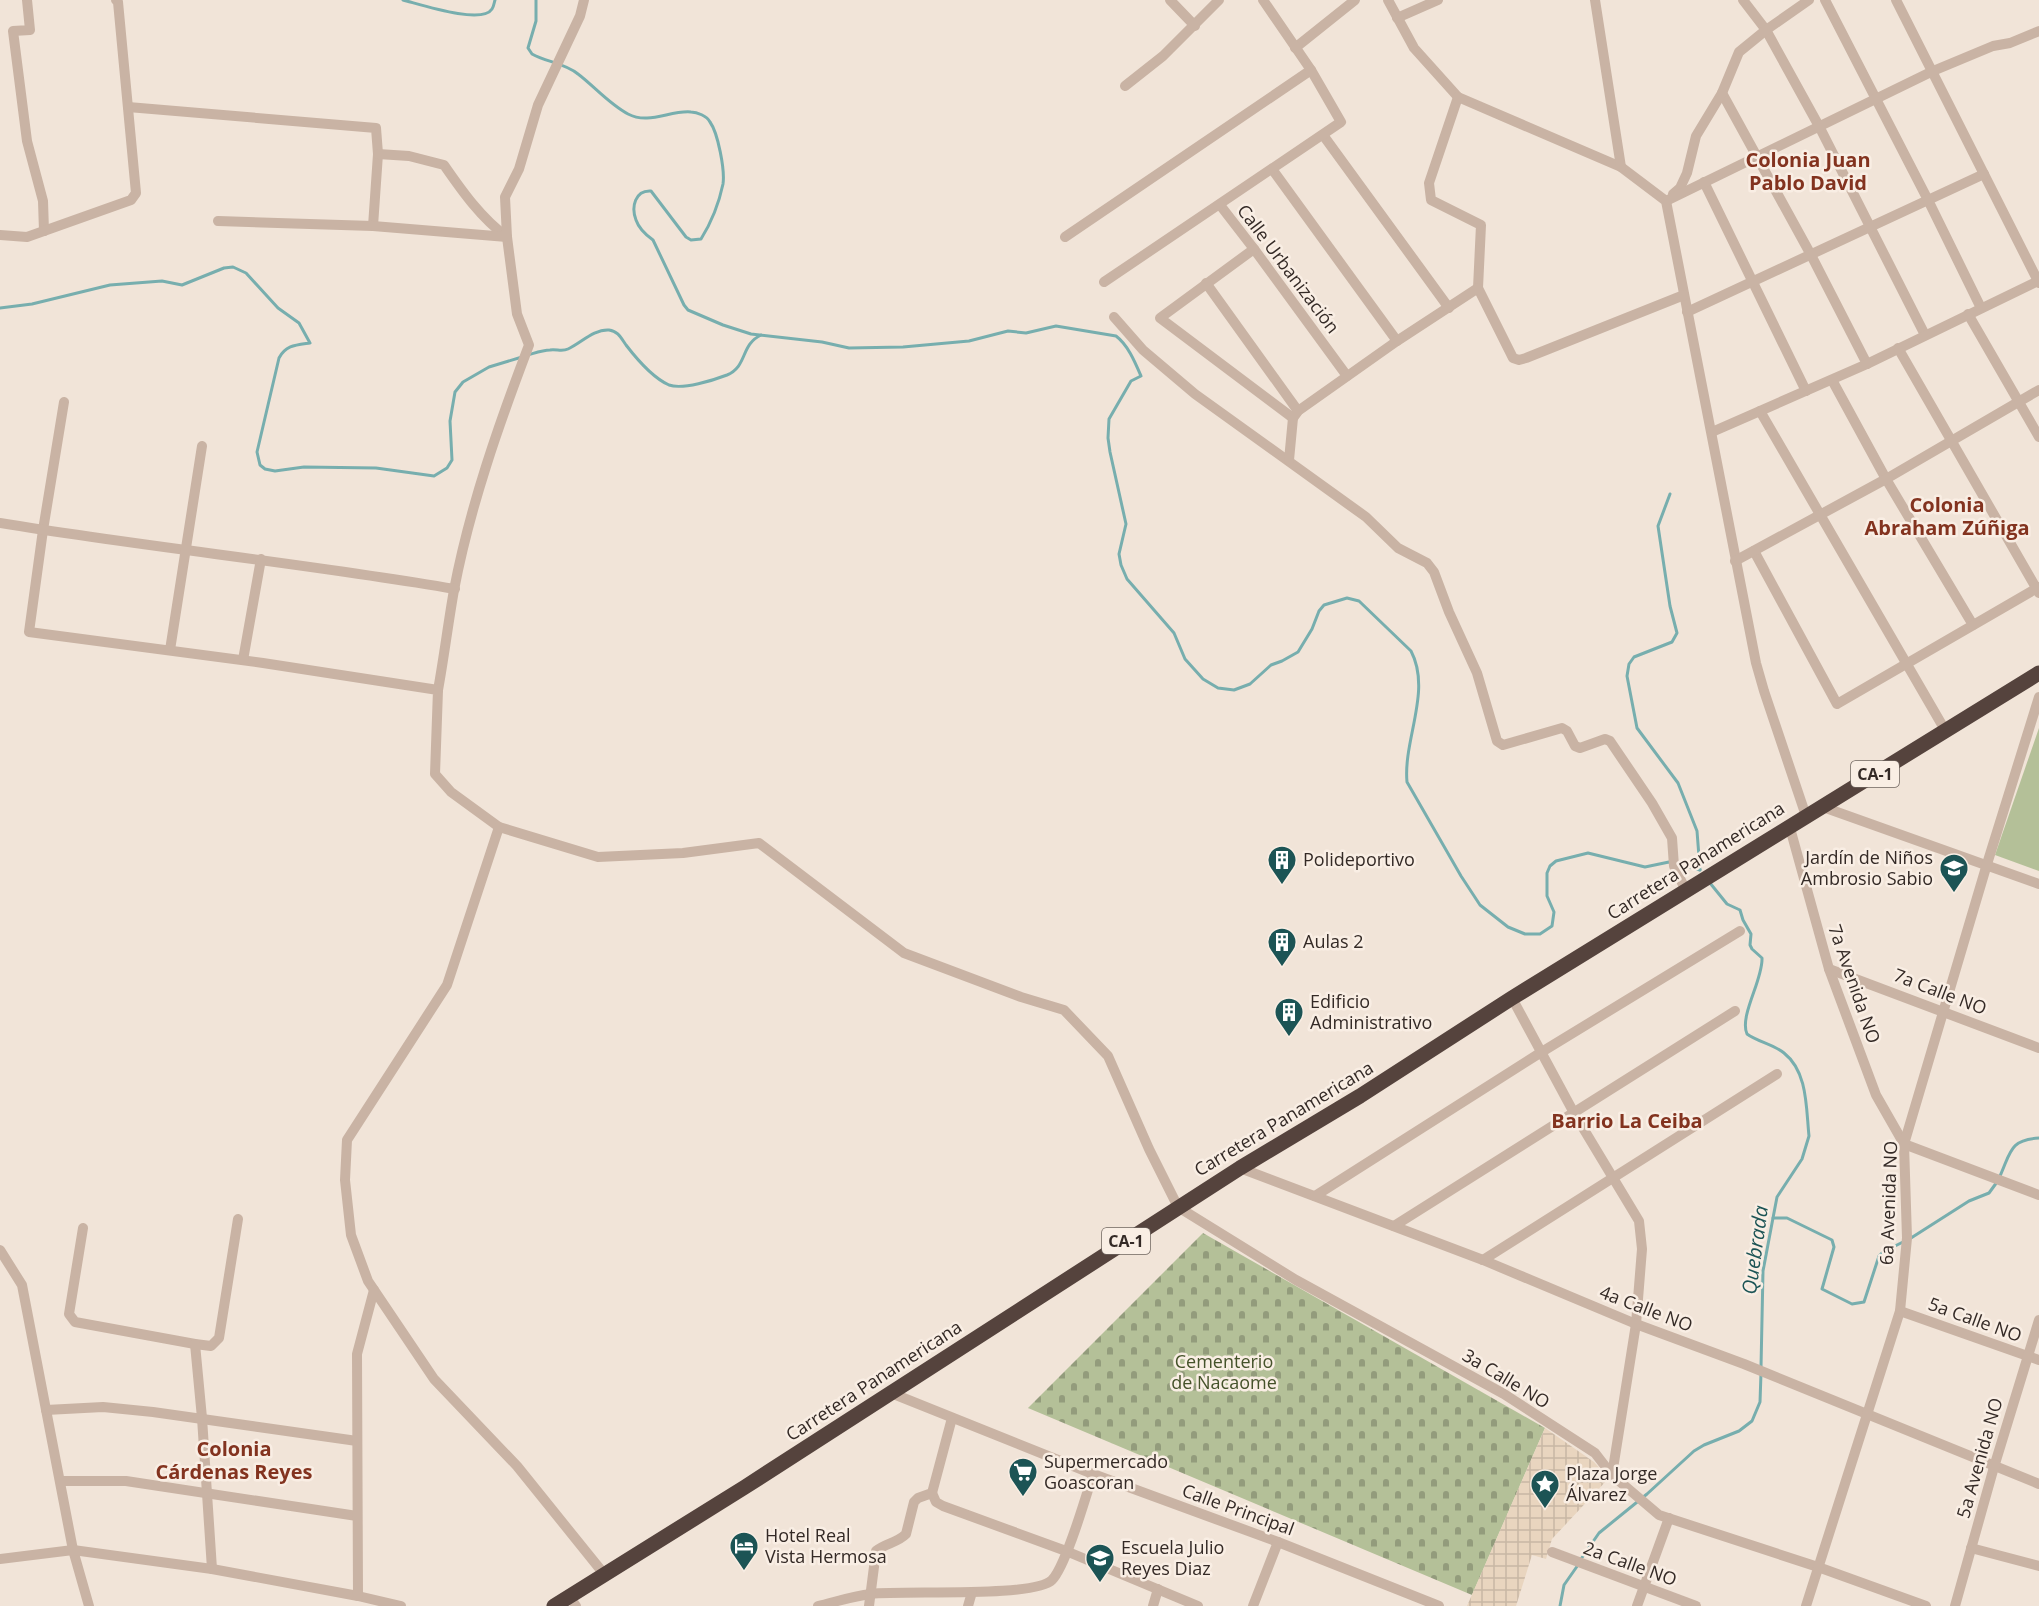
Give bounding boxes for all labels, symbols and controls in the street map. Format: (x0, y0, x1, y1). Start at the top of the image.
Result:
district label: Colonia Juan Pablo David (1745, 146, 1871, 196)
street label: Calle Urbanización (1232, 199, 1345, 338)
district label: Colonia Abraham Zúñiga (1864, 491, 2030, 541)
road number: CA-1 (1851, 761, 1899, 787)
street label: Carretera Panamericana (1602, 796, 1789, 925)
building icon: Polideportivo (1266, 844, 1298, 886)
place label: Jardín de Niños Ambrosio Sabio (1801, 845, 1933, 890)
place label: Polideportivo (1303, 847, 1415, 871)
school or university icon: Jardín de Niños Ambrosio Sabio (1938, 852, 1970, 894)
street label: 7a Avenida NO (1823, 921, 1887, 1046)
building icon: Aulas 2 (1266, 926, 1298, 968)
place label: Aulas 2 (1303, 929, 1364, 953)
street label: 7a Calle NO (1890, 962, 1990, 1020)
place label: Edificio Administrativo (1310, 989, 1432, 1034)
building icon: Edificio Administrativo (1273, 996, 1305, 1038)
street label: Carretera Panamericana (1189, 1055, 1377, 1181)
district label: Barrio La Ceiba (1551, 1107, 1703, 1134)
street label: 6a Avenida NO (1874, 1140, 1902, 1265)
water label: Quebrada (1735, 1204, 1774, 1296)
road number: CA-1 (1102, 1228, 1150, 1254)
street label: 4a Calle NO (1596, 1279, 1696, 1337)
street label: 5a Calle NO (1925, 1291, 2025, 1347)
street label: Carretera Panamericana (781, 1314, 966, 1446)
street label: 3a Calle NO (1458, 1343, 1555, 1414)
park label: Cementerio de Nacaome (1171, 1349, 1277, 1394)
street label: 5a Avenida NO (1950, 1395, 2008, 1521)
district label: Colonia Cárdenas Reyes (156, 1435, 313, 1485)
place label: Supermercado Goascoran (1044, 1449, 1168, 1494)
supermarket icon: Supermercado Goascoran (1007, 1456, 1039, 1498)
place label: Plaza Jorge Álvarez (1566, 1461, 1657, 1506)
place icon: Plaza Jorge Álvarez (1529, 1468, 1561, 1510)
street label: Calle Principal (1179, 1478, 1298, 1540)
place label: Hotel Real Vista Hermosa (765, 1523, 887, 1568)
hotel icon: Hotel Real Vista Hermosa (728, 1530, 760, 1572)
place label: Escuela Julio Reyes Diaz (1121, 1535, 1224, 1580)
street label: 2a Calle NO (1580, 1535, 1680, 1591)
school or university icon: Escuela Julio Reyes Diaz (1084, 1542, 1116, 1584)

